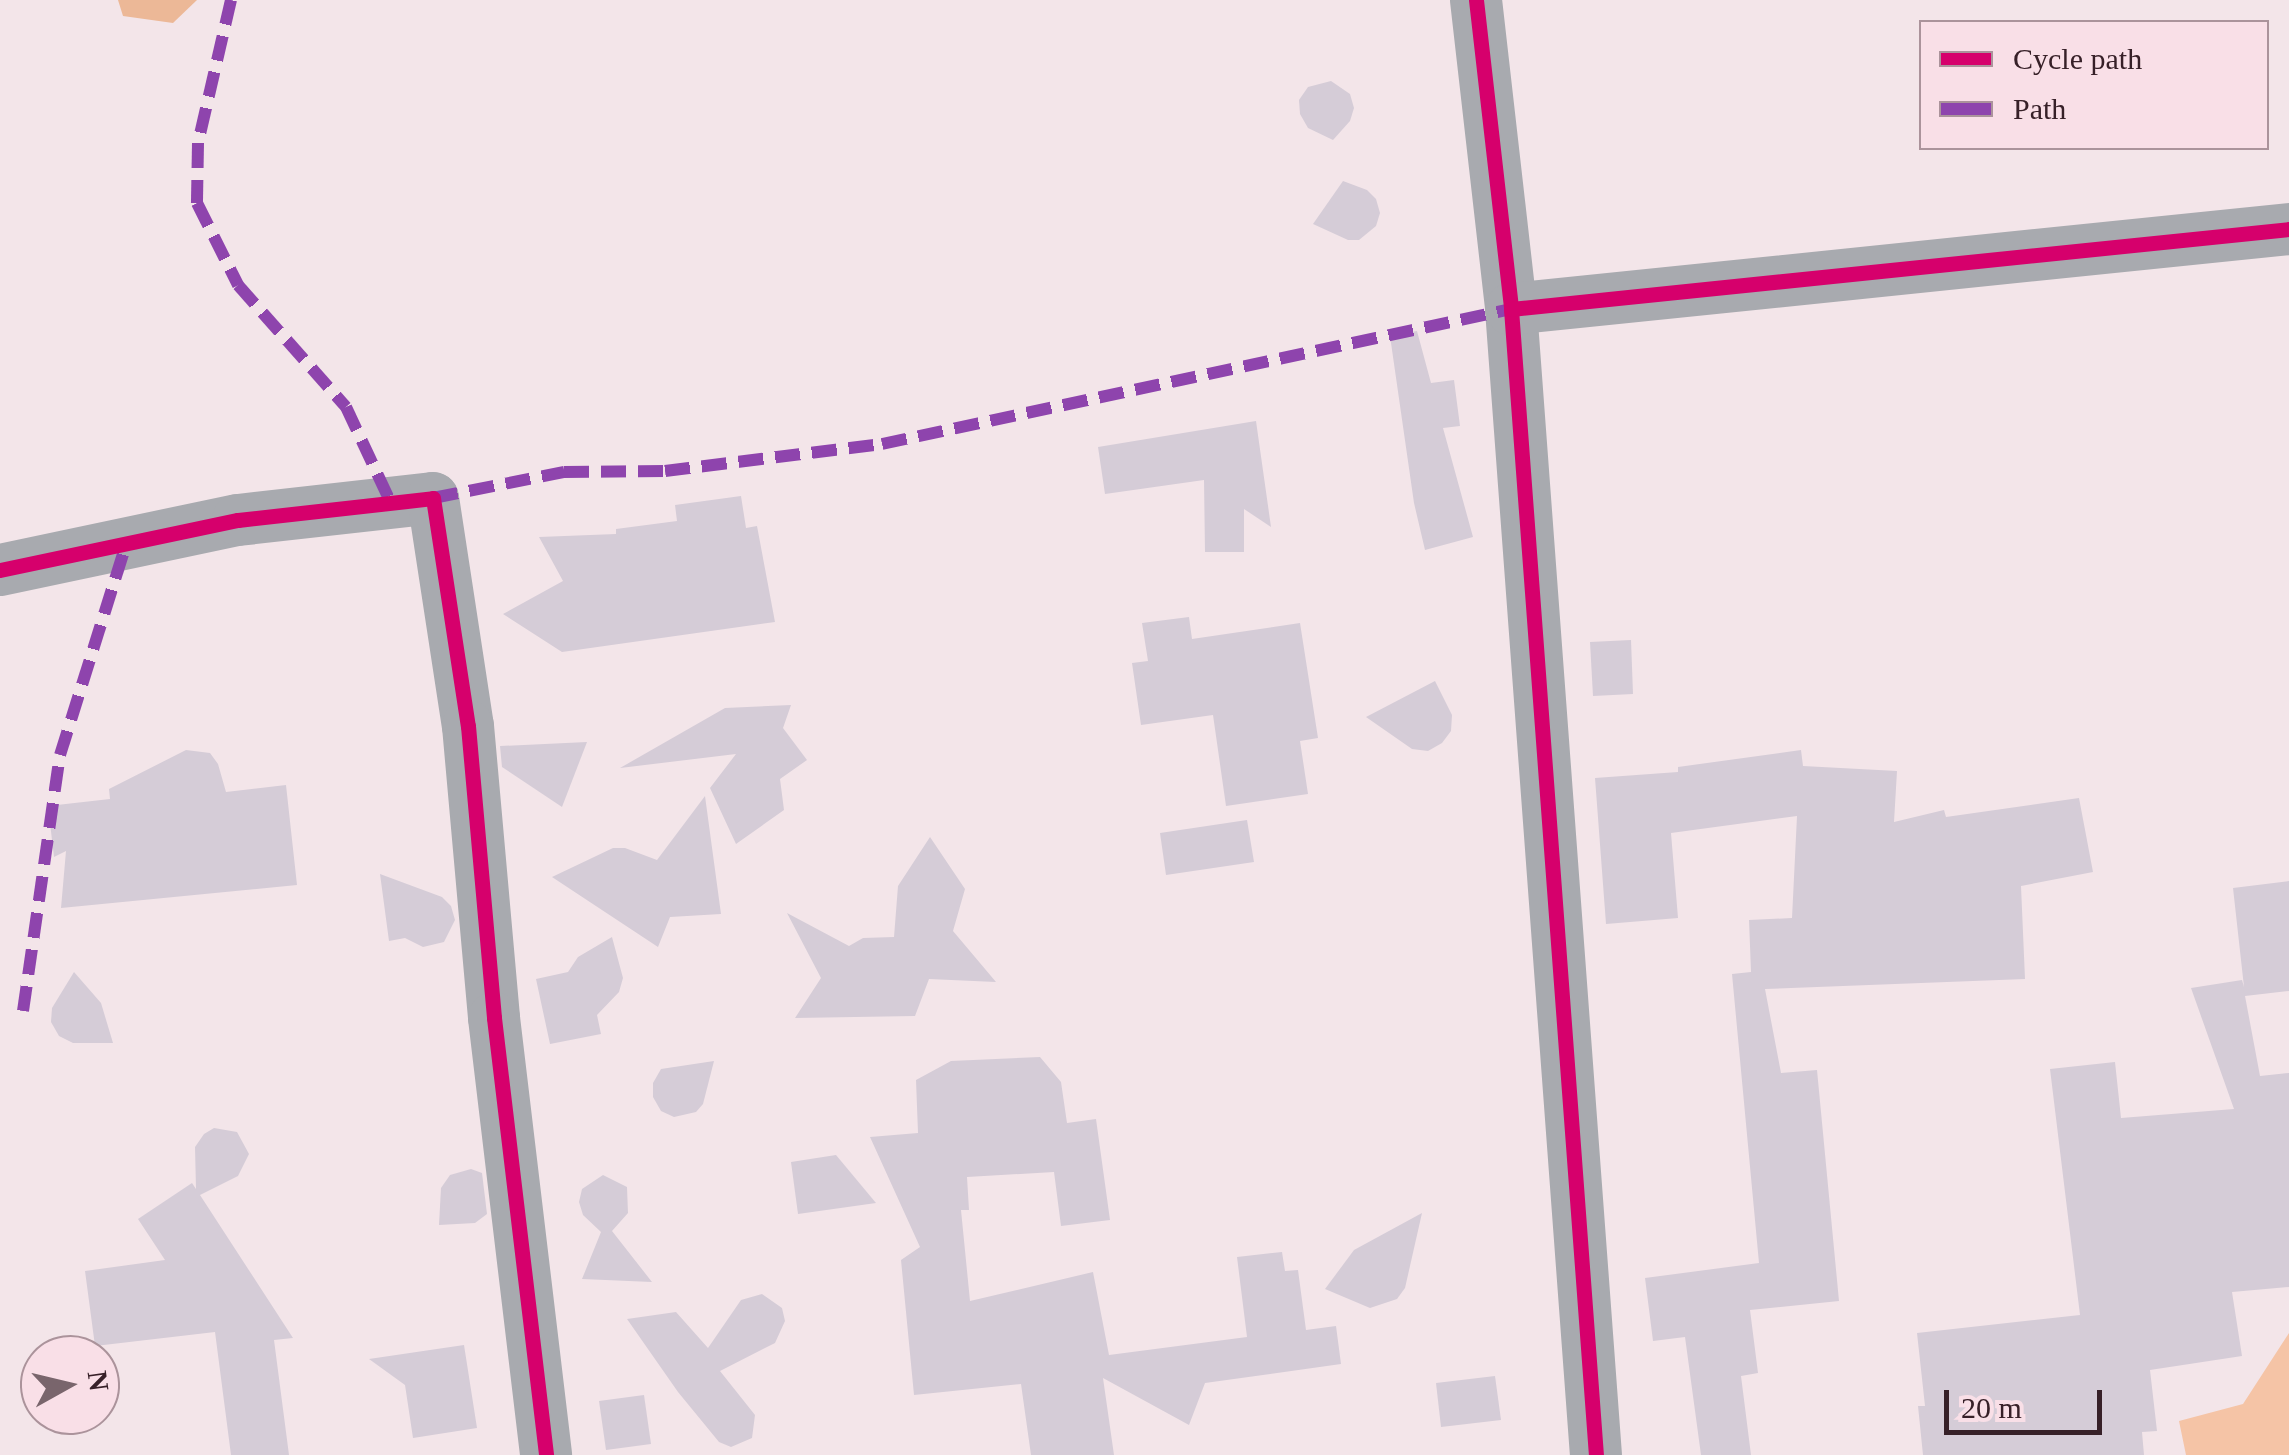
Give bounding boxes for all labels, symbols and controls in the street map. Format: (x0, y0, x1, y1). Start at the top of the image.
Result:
legend (1919, 20, 2269, 150)
text: Cycle path (2013, 42, 2142, 75)
text: Path (2013, 92, 2066, 125)
north arrow (20, 1335, 120, 1435)
text: N (81, 1369, 115, 1393)
scale bar (1949, 1370, 2106, 1432)
text: 20 m (1961, 1391, 2022, 1424)

